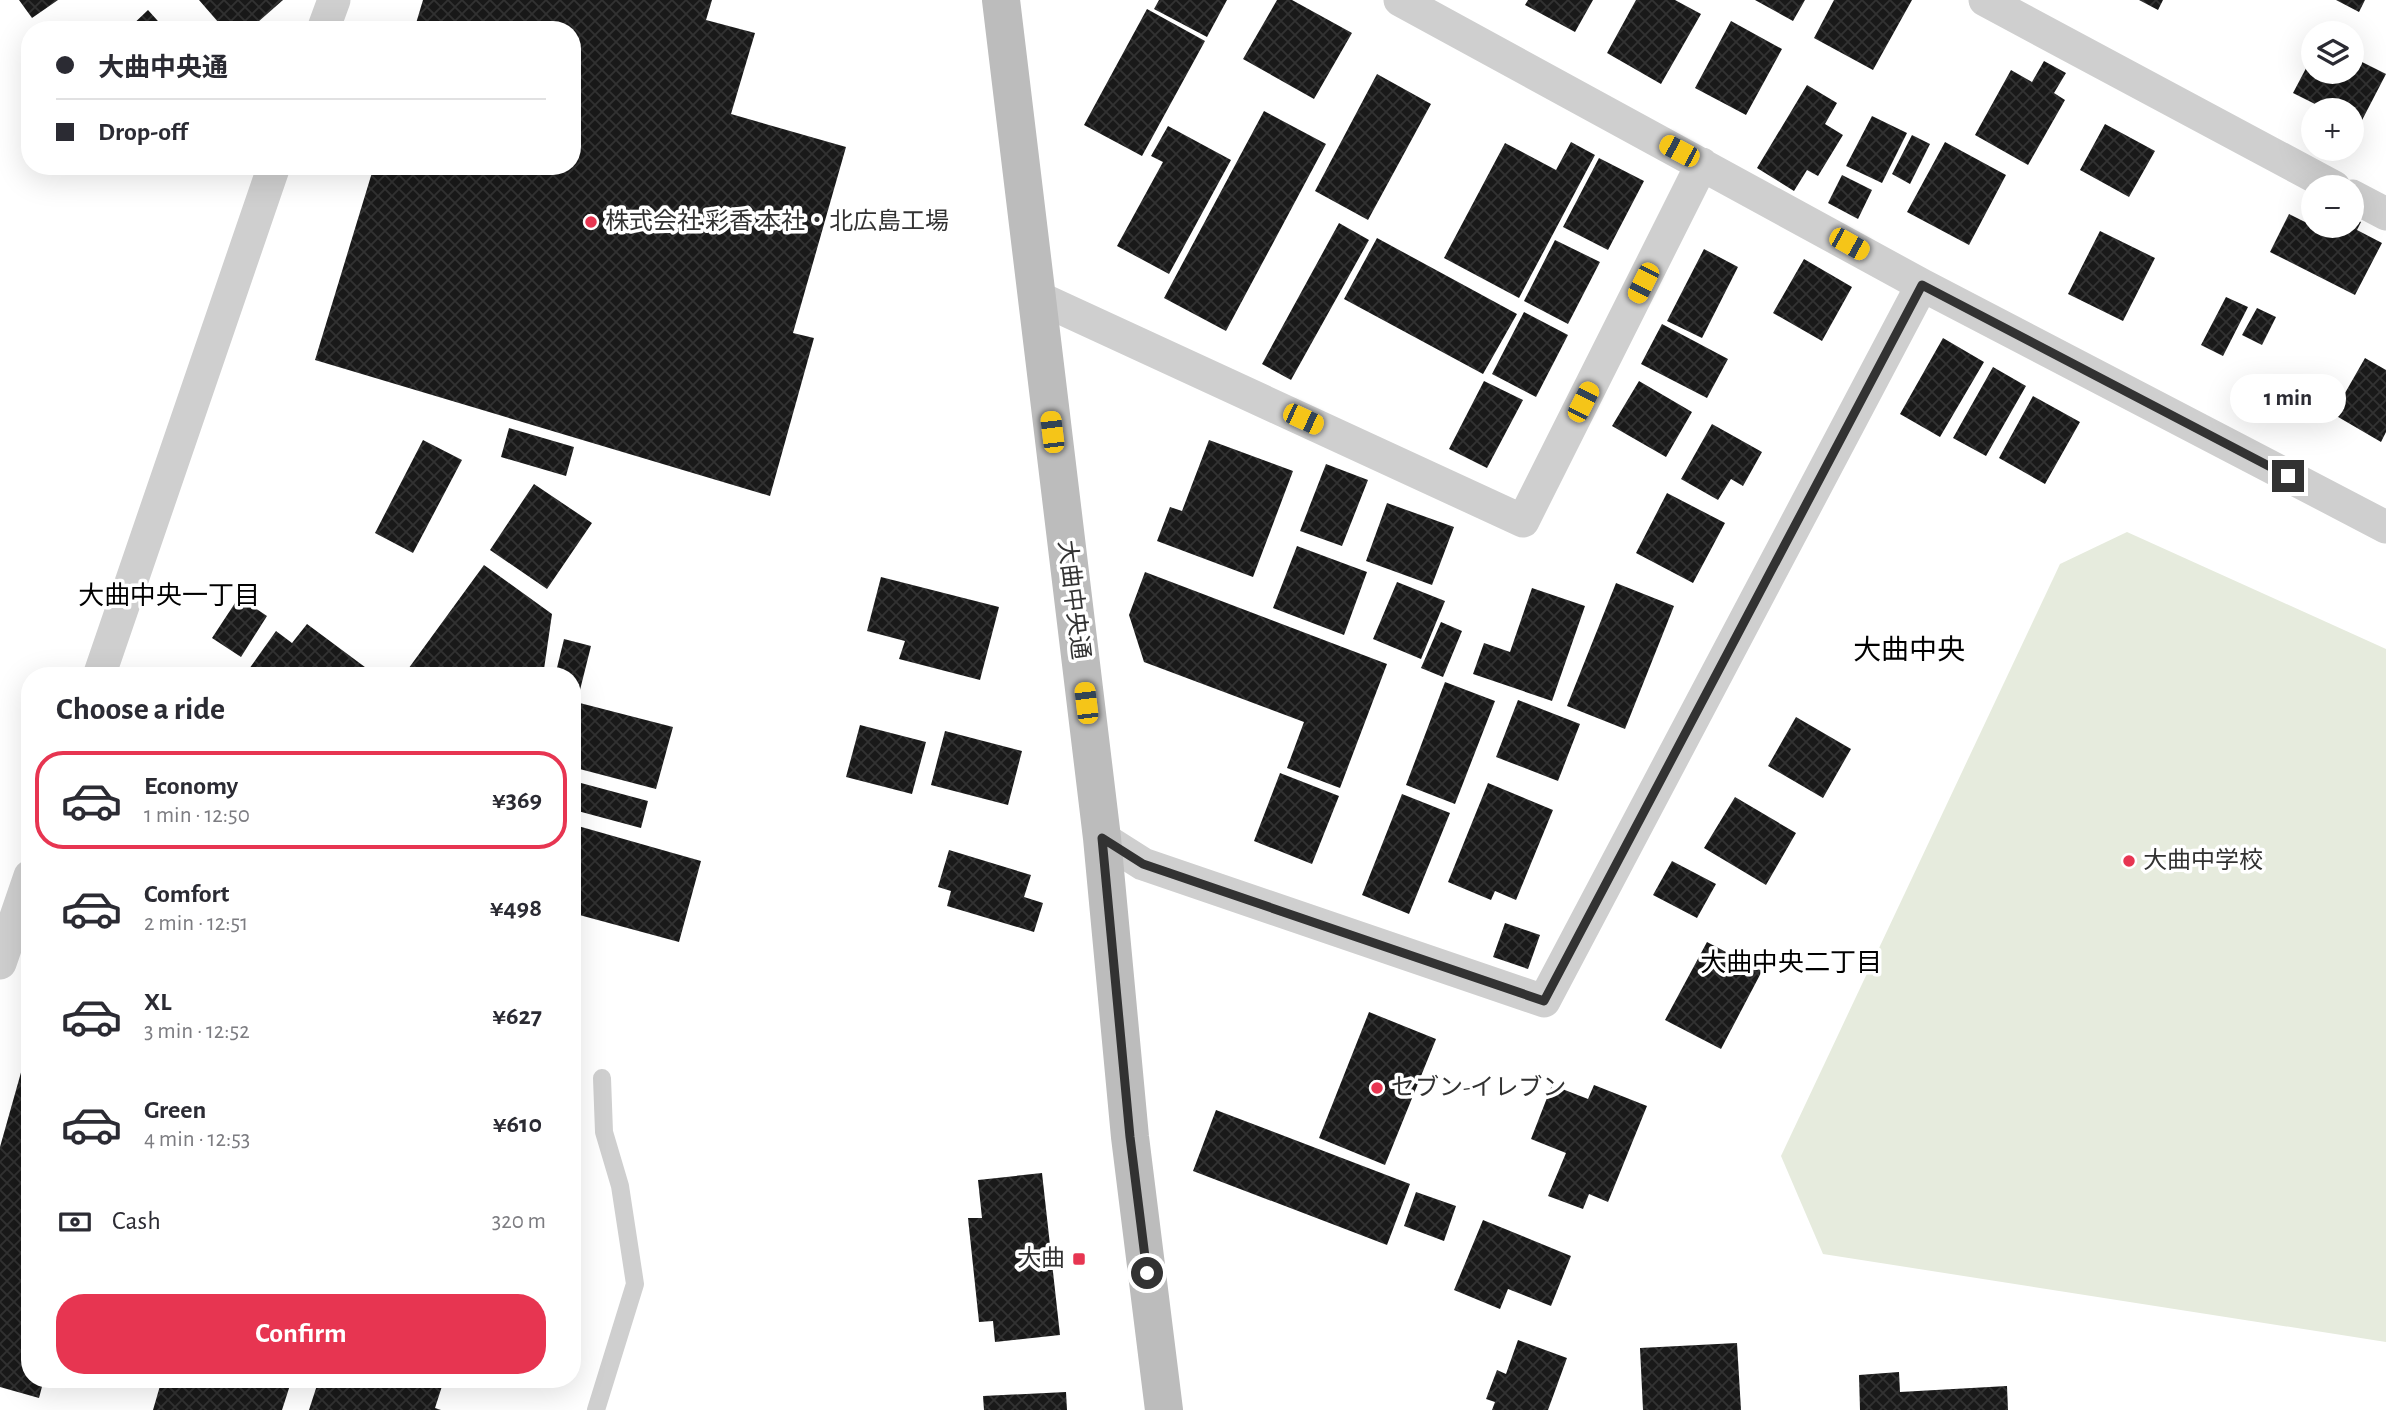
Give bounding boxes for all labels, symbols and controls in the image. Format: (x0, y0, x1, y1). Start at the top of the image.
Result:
map controls (2301, 21, 2364, 238)
button: layers (2301, 21, 2364, 84)
text: 大曲中央通 (98, 55, 228, 81)
button: + (2301, 98, 2364, 161)
text: Drop-off (98, 119, 187, 145)
car (1656, 132, 1703, 170)
button: − (2301, 175, 2364, 238)
place label: 株式会社 彩香 本社・北広島工場 (605, 208, 949, 234)
marker: 株式会社 彩香 本社・北広島工場 (583, 214, 599, 230)
car (1826, 225, 1873, 263)
car (1625, 260, 1662, 306)
callout: 1 min (2230, 374, 2346, 424)
car (1565, 379, 1602, 425)
text: 1 min (2264, 387, 2312, 410)
car (1280, 401, 1327, 437)
car (1040, 410, 1065, 454)
route end (2272, 460, 2304, 492)
street label: 大曲中央通 (1054, 539, 1094, 661)
district label: 大曲中央一丁目 (78, 582, 260, 609)
district label: 大曲中央 (1853, 635, 1965, 665)
car (1074, 681, 1099, 725)
text: Choose a ride (56, 693, 225, 725)
icon: car (60, 769, 123, 832)
text: Economy (144, 773, 238, 799)
text: ¥369 (492, 787, 542, 813)
text: 1 min · 12:50 (144, 804, 250, 827)
place label: 大曲中学校 (2143, 847, 2263, 873)
marker: 大曲中学校 (2121, 853, 2137, 869)
icon: car (60, 877, 123, 940)
text: Comfort (144, 881, 229, 907)
text: ¥498 (490, 895, 542, 921)
text: 2 min · 12:51 (144, 912, 248, 935)
district label: 大曲中央二丁目 (1700, 949, 1882, 976)
icon: car (60, 985, 123, 1048)
text: XL (144, 989, 171, 1015)
text: ¥627 (492, 1003, 542, 1029)
text: 3 min · 12:52 (144, 1020, 250, 1043)
place label: セブン-イレブン (1391, 1074, 1566, 1100)
marker: セブン-イレブン (1369, 1080, 1385, 1096)
icon: car (60, 1093, 123, 1156)
text: Green (144, 1097, 206, 1123)
text: ¥610 (493, 1111, 542, 1137)
text: 4 min · 12:53 (144, 1128, 250, 1151)
icon: cash (56, 1203, 94, 1241)
text: Cash (112, 1208, 161, 1234)
text: 320 m (492, 1210, 546, 1233)
place label: 大曲 (1017, 1246, 1065, 1271)
marker: 大曲 (1071, 1251, 1087, 1267)
route start (1131, 1257, 1163, 1289)
button: Confirm (56, 1294, 546, 1374)

